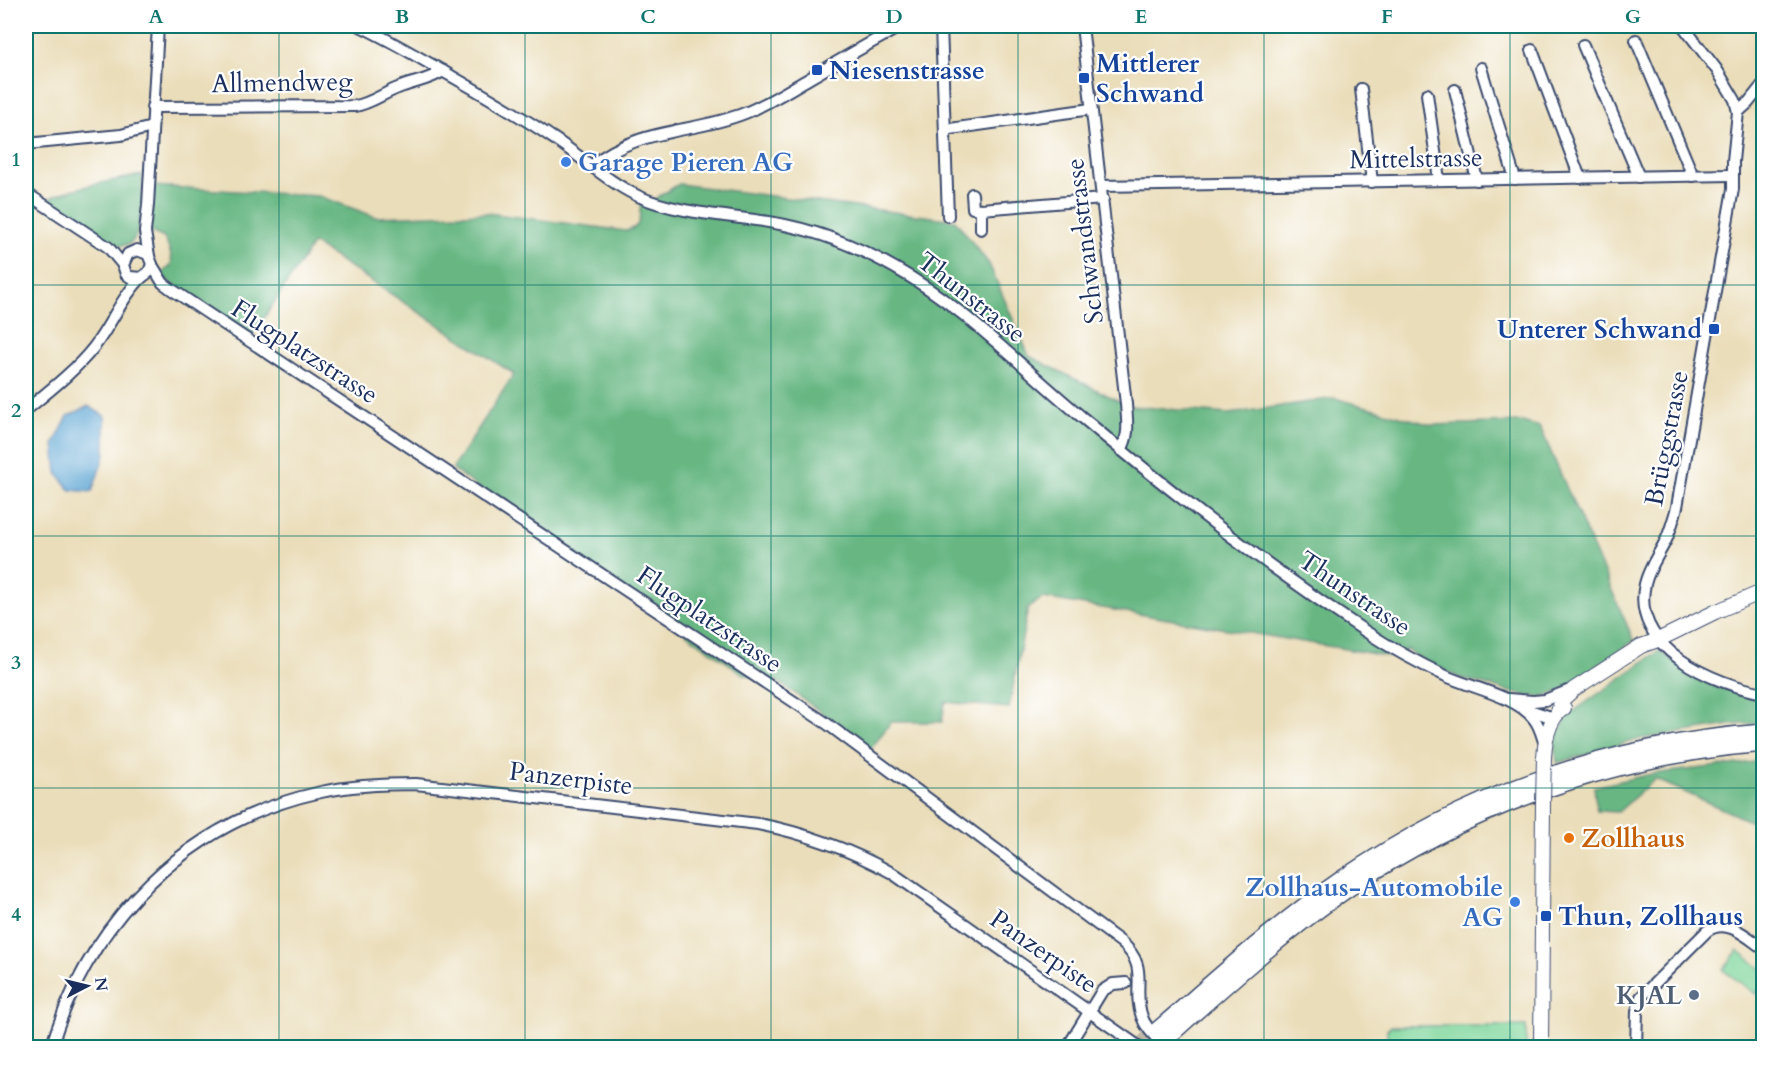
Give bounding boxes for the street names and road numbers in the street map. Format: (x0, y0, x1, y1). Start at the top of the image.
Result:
street label: Allmendweg (211, 64, 353, 101)
street label: Mittelstrasse (1349, 140, 1483, 177)
street label: Schwandstrasse (1057, 156, 1112, 326)
street label: Thunstrasse (910, 244, 1033, 351)
street label: Flugplatzstrasse (224, 291, 385, 412)
street label: Brüggstrasse (1636, 367, 1697, 509)
street label: Thunstrasse (1291, 543, 1418, 644)
street label: Flugplatzstrasse (630, 558, 789, 681)
street label: Panzerpiste (507, 754, 635, 803)
street label: Panzerpiste (983, 901, 1105, 1001)

